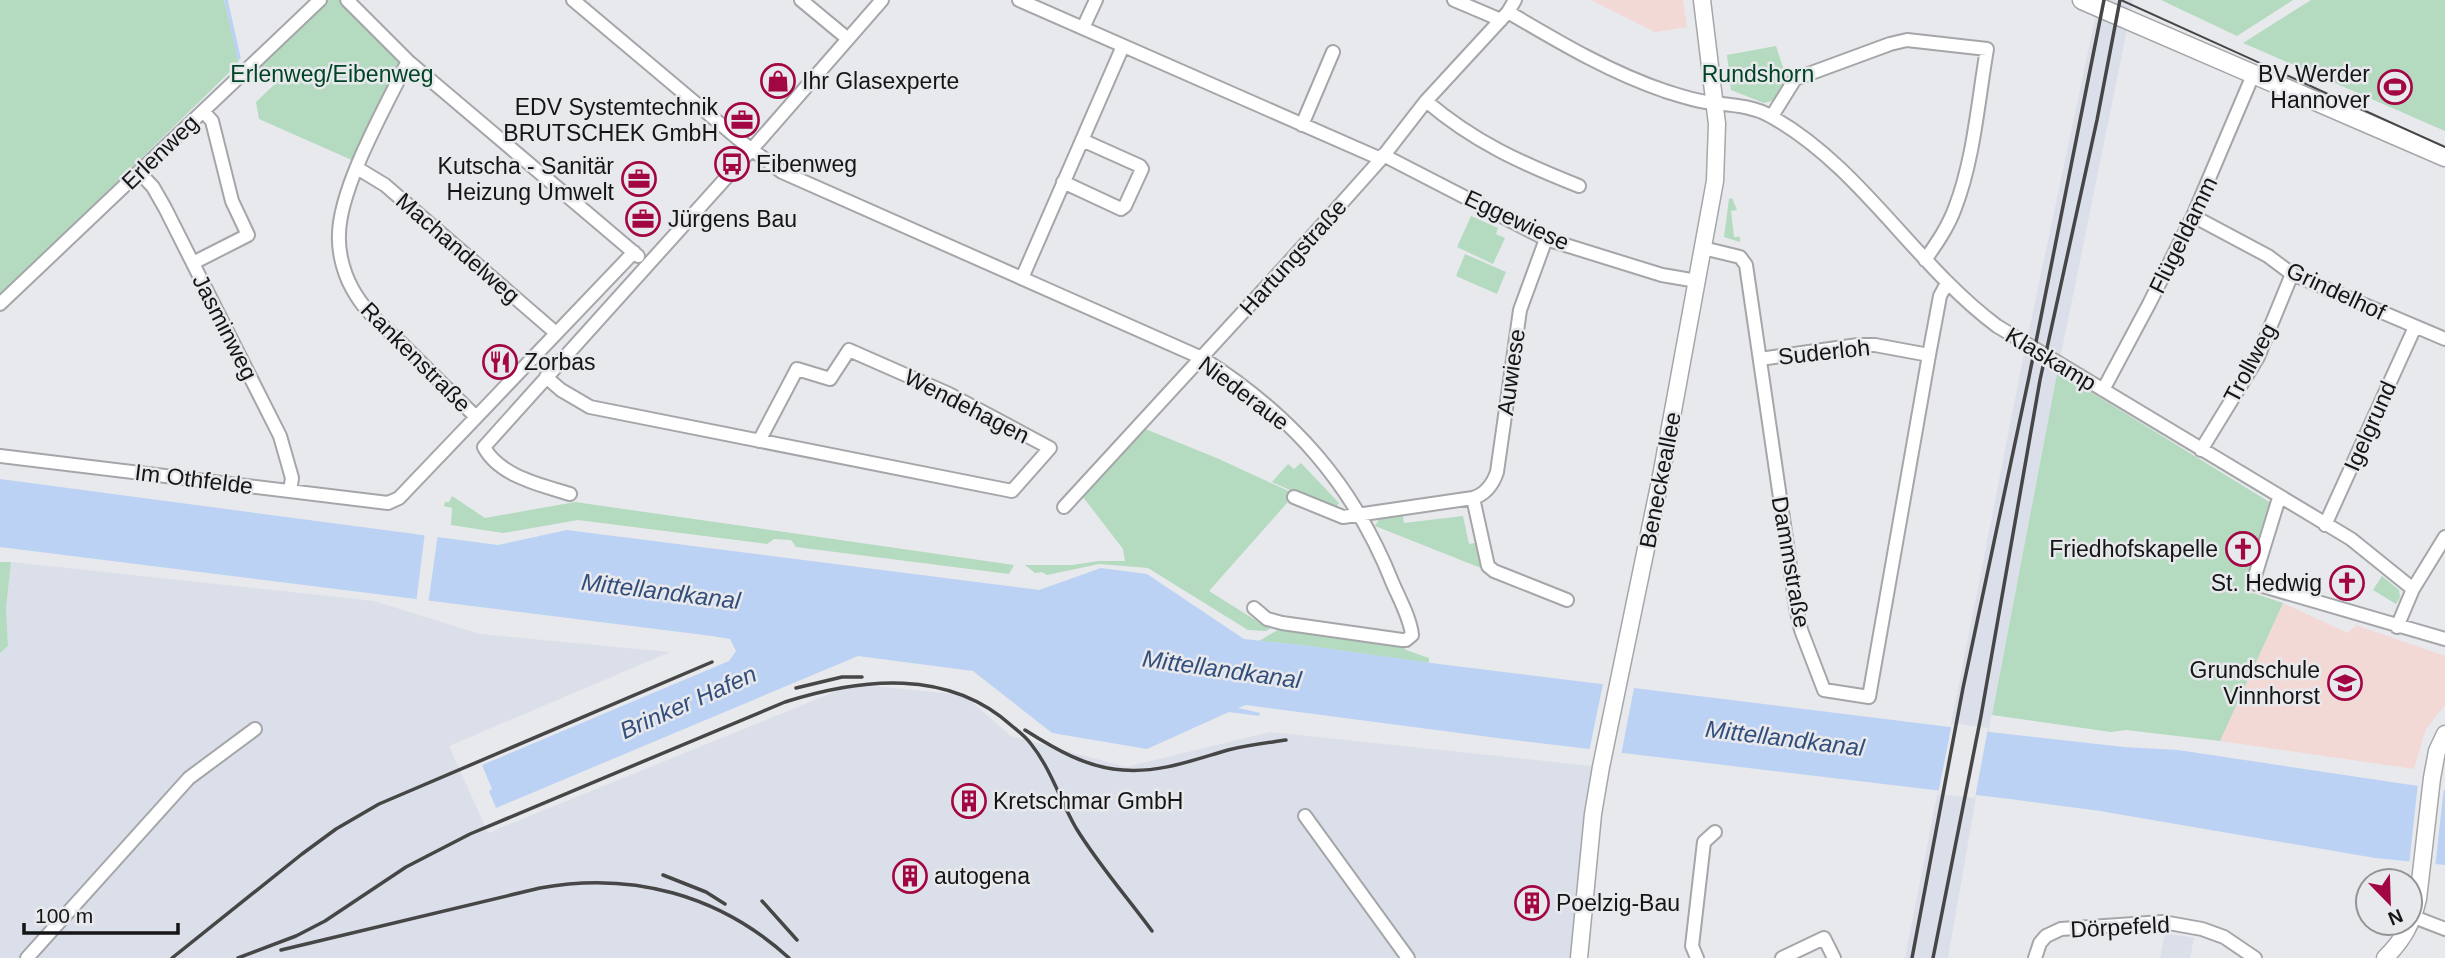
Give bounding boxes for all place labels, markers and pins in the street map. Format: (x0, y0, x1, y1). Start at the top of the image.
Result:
place label: BV Werder Hannover (2258, 61, 2370, 113)
shop icon: Ihr Glasexperte (759, 62, 797, 100)
place label: Ihr Glasexperte (802, 68, 959, 94)
sports icon: BV Werder Hannover (2376, 68, 2414, 106)
place label: EDV Systemtechnik BRUTSCHEK GmbH (503, 94, 718, 146)
office icon: EDV Systemtechnik BRUTSCHEK GmbH (723, 101, 761, 139)
bus stop icon: Eibenweg (713, 145, 751, 183)
place label: Eibenweg (756, 151, 857, 177)
place label: Kutscha - Sanitär Heizung Umwelt (438, 153, 615, 205)
office icon: Kutscha - Sanitär Heizung Umwelt (620, 160, 658, 198)
office icon: Jürgens Bau (624, 200, 662, 238)
place label: Jürgens Bau (668, 206, 797, 232)
restaurant icon: Zorbas (481, 343, 519, 381)
place label: Zorbas (524, 349, 596, 375)
church icon: Friedhofskapelle (2224, 530, 2262, 568)
place label: Friedhofskapelle (2049, 536, 2218, 562)
church icon: St. Hedwig (2328, 564, 2366, 602)
place label: St. Hedwig (2211, 570, 2322, 596)
place label: Grundschule Vinnhorst (2190, 657, 2321, 709)
school or university icon: Grundschule Vinnhorst (2326, 664, 2364, 702)
building icon: Kretschmar GmbH (950, 782, 988, 820)
place label: Kretschmar GmbH (993, 788, 1183, 814)
building icon: autogena (891, 857, 929, 895)
place label: autogena (934, 863, 1030, 889)
building icon: Poelzig-Bau (1513, 884, 1551, 922)
place label: Poelzig-Bau (1556, 890, 1680, 916)

